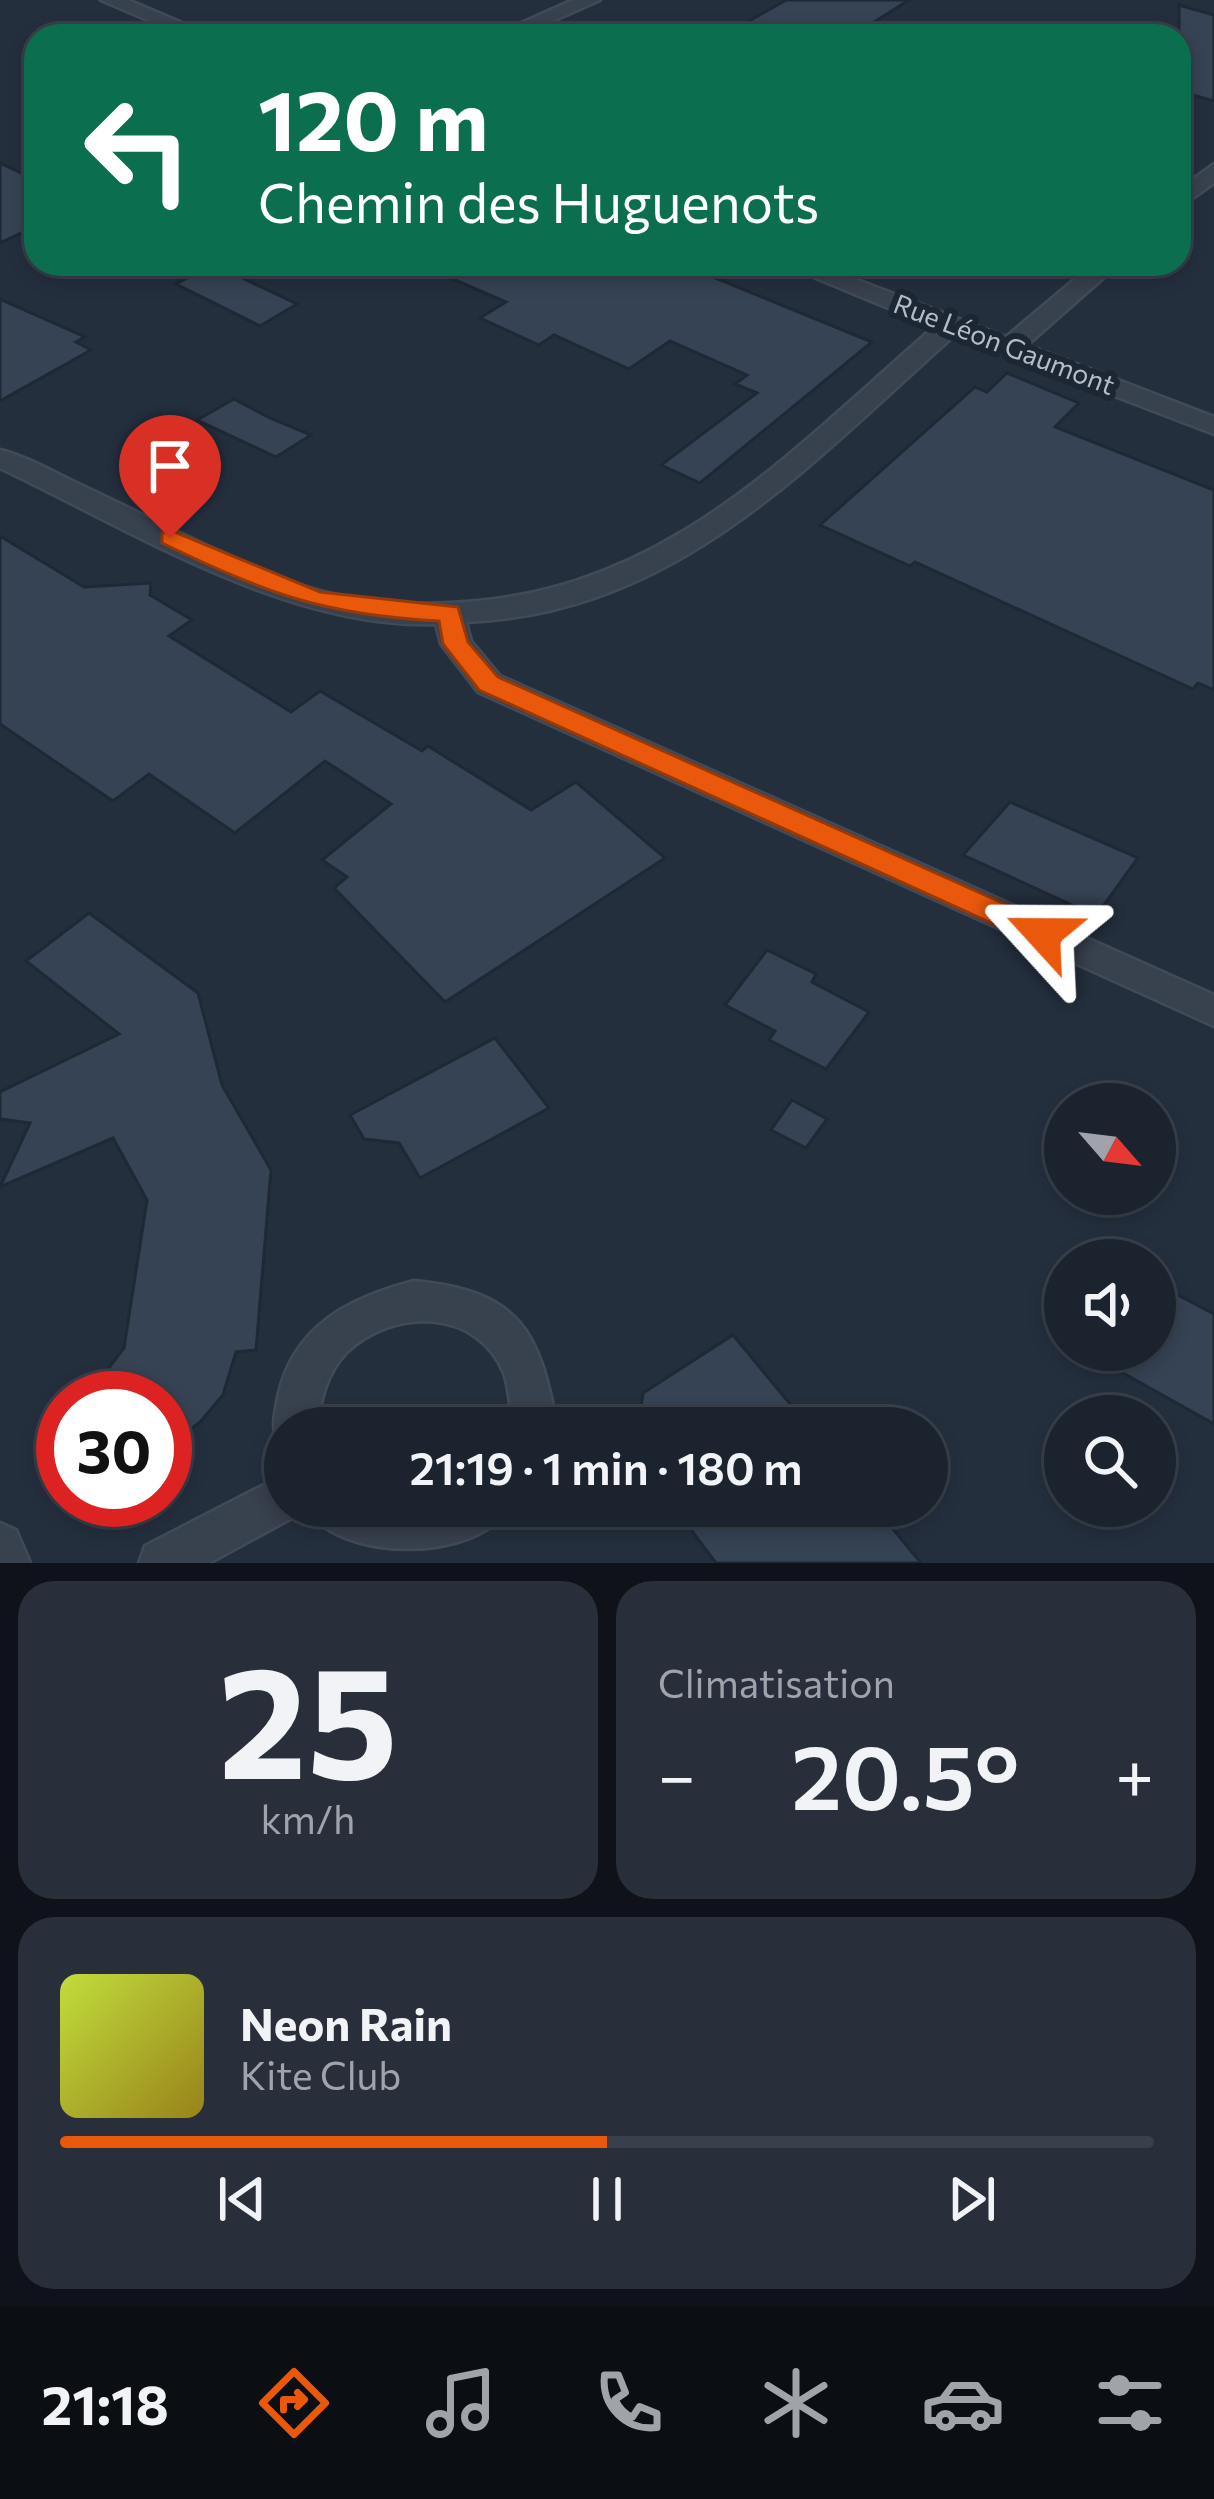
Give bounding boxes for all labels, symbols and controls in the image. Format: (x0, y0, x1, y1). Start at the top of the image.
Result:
text: 120 m (258, 66, 488, 168)
icon: left (60, 72, 216, 228)
text: Chemin des Huguenots (258, 168, 819, 234)
street label: Rue Léon Gaumont (889, 286, 1120, 401)
pin (119, 415, 221, 538)
icon: arrive (137, 433, 203, 499)
position arrow (980, 871, 1106, 997)
north arrow (1044, 1083, 1176, 1215)
map controls (1044, 1083, 1176, 1527)
button: sound (1044, 1239, 1176, 1371)
speed limit sign: 30 (36, 1371, 192, 1527)
button: search (1044, 1395, 1176, 1527)
text: 21:19 · 1 min · 180 m (409, 1439, 803, 1494)
text: 25 (218, 1620, 398, 1811)
text: Climatisation (658, 1658, 895, 1706)
text: 20.5° (791, 1718, 1019, 1829)
text: − (658, 1733, 696, 1814)
text: + (1115, 1733, 1154, 1814)
text: km/h (261, 1794, 355, 1842)
text: Neon Rain (240, 1995, 452, 2050)
text: Kite Club (240, 2050, 401, 2098)
icon: previous (209, 2166, 275, 2232)
icon: pause (574, 2166, 640, 2232)
icon: next (939, 2166, 1005, 2232)
icon: directions (252, 2361, 336, 2445)
icon: music (419, 2361, 503, 2445)
icon: phone (587, 2361, 671, 2445)
icon: climate (754, 2361, 838, 2445)
icon: car (921, 2361, 1005, 2445)
icon: filters (1088, 2361, 1172, 2445)
text: 21:18 (42, 2370, 169, 2436)

